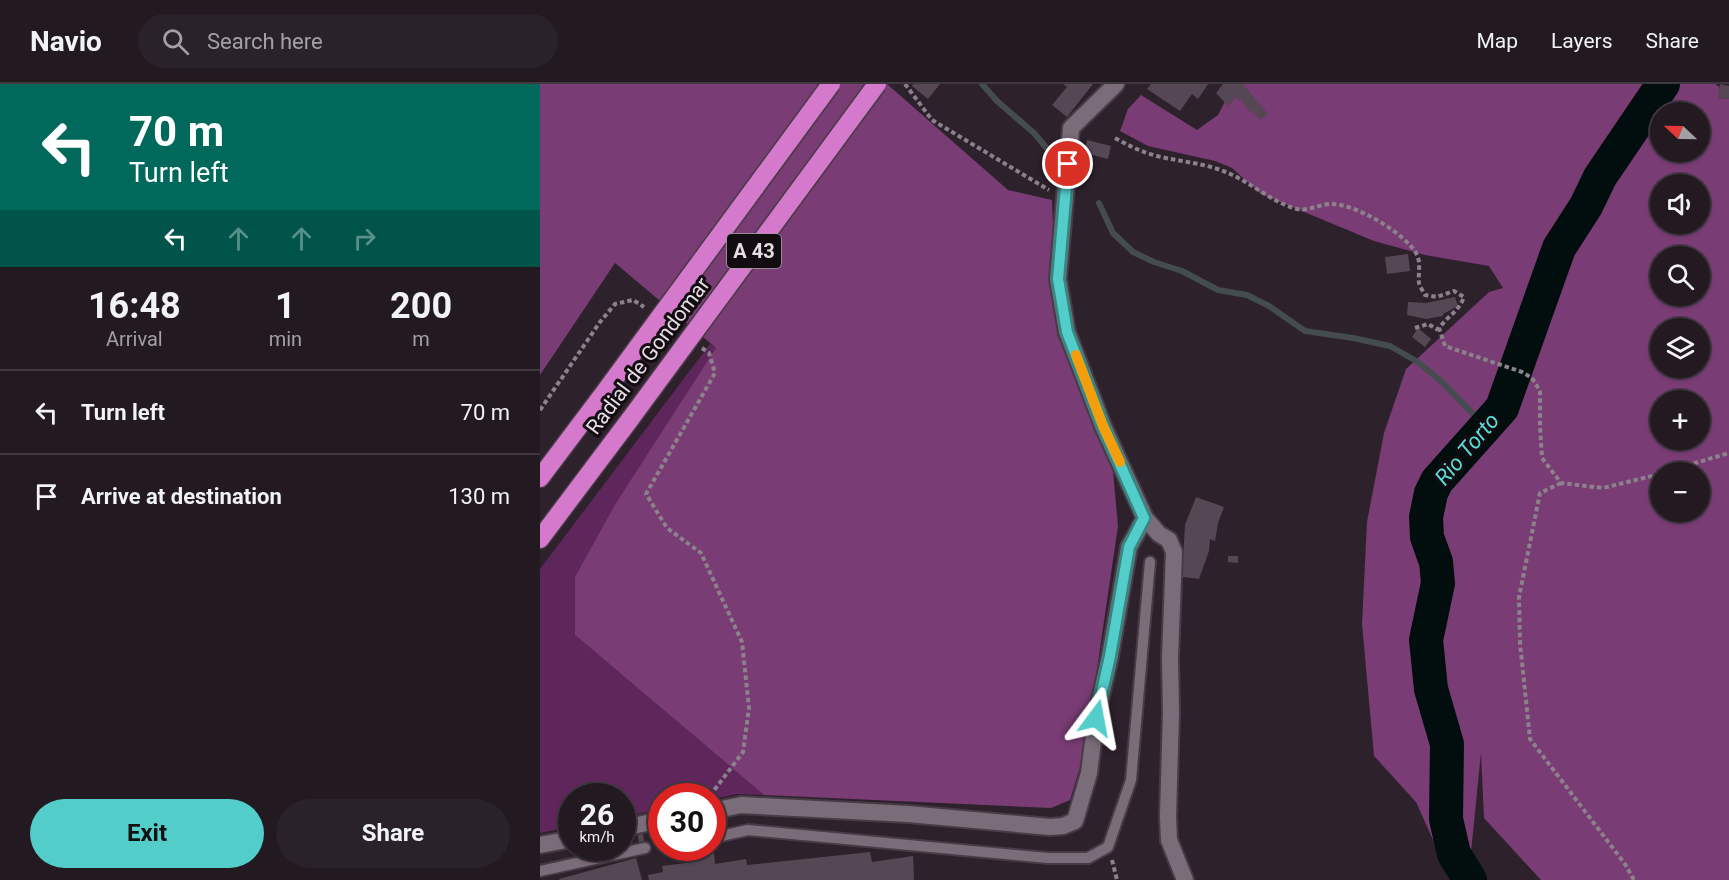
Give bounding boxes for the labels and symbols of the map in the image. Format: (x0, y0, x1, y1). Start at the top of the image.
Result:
north arrow (1650, 102, 1710, 162)
pin (1042, 138, 1093, 189)
road number: A 43 (727, 234, 781, 268)
street label: Radial de Gondomar (581, 273, 715, 439)
water label: Rio Torto (1430, 408, 1504, 490)
position arrow (1064, 686, 1128, 750)
speed limit sign: 30 (648, 783, 726, 861)

